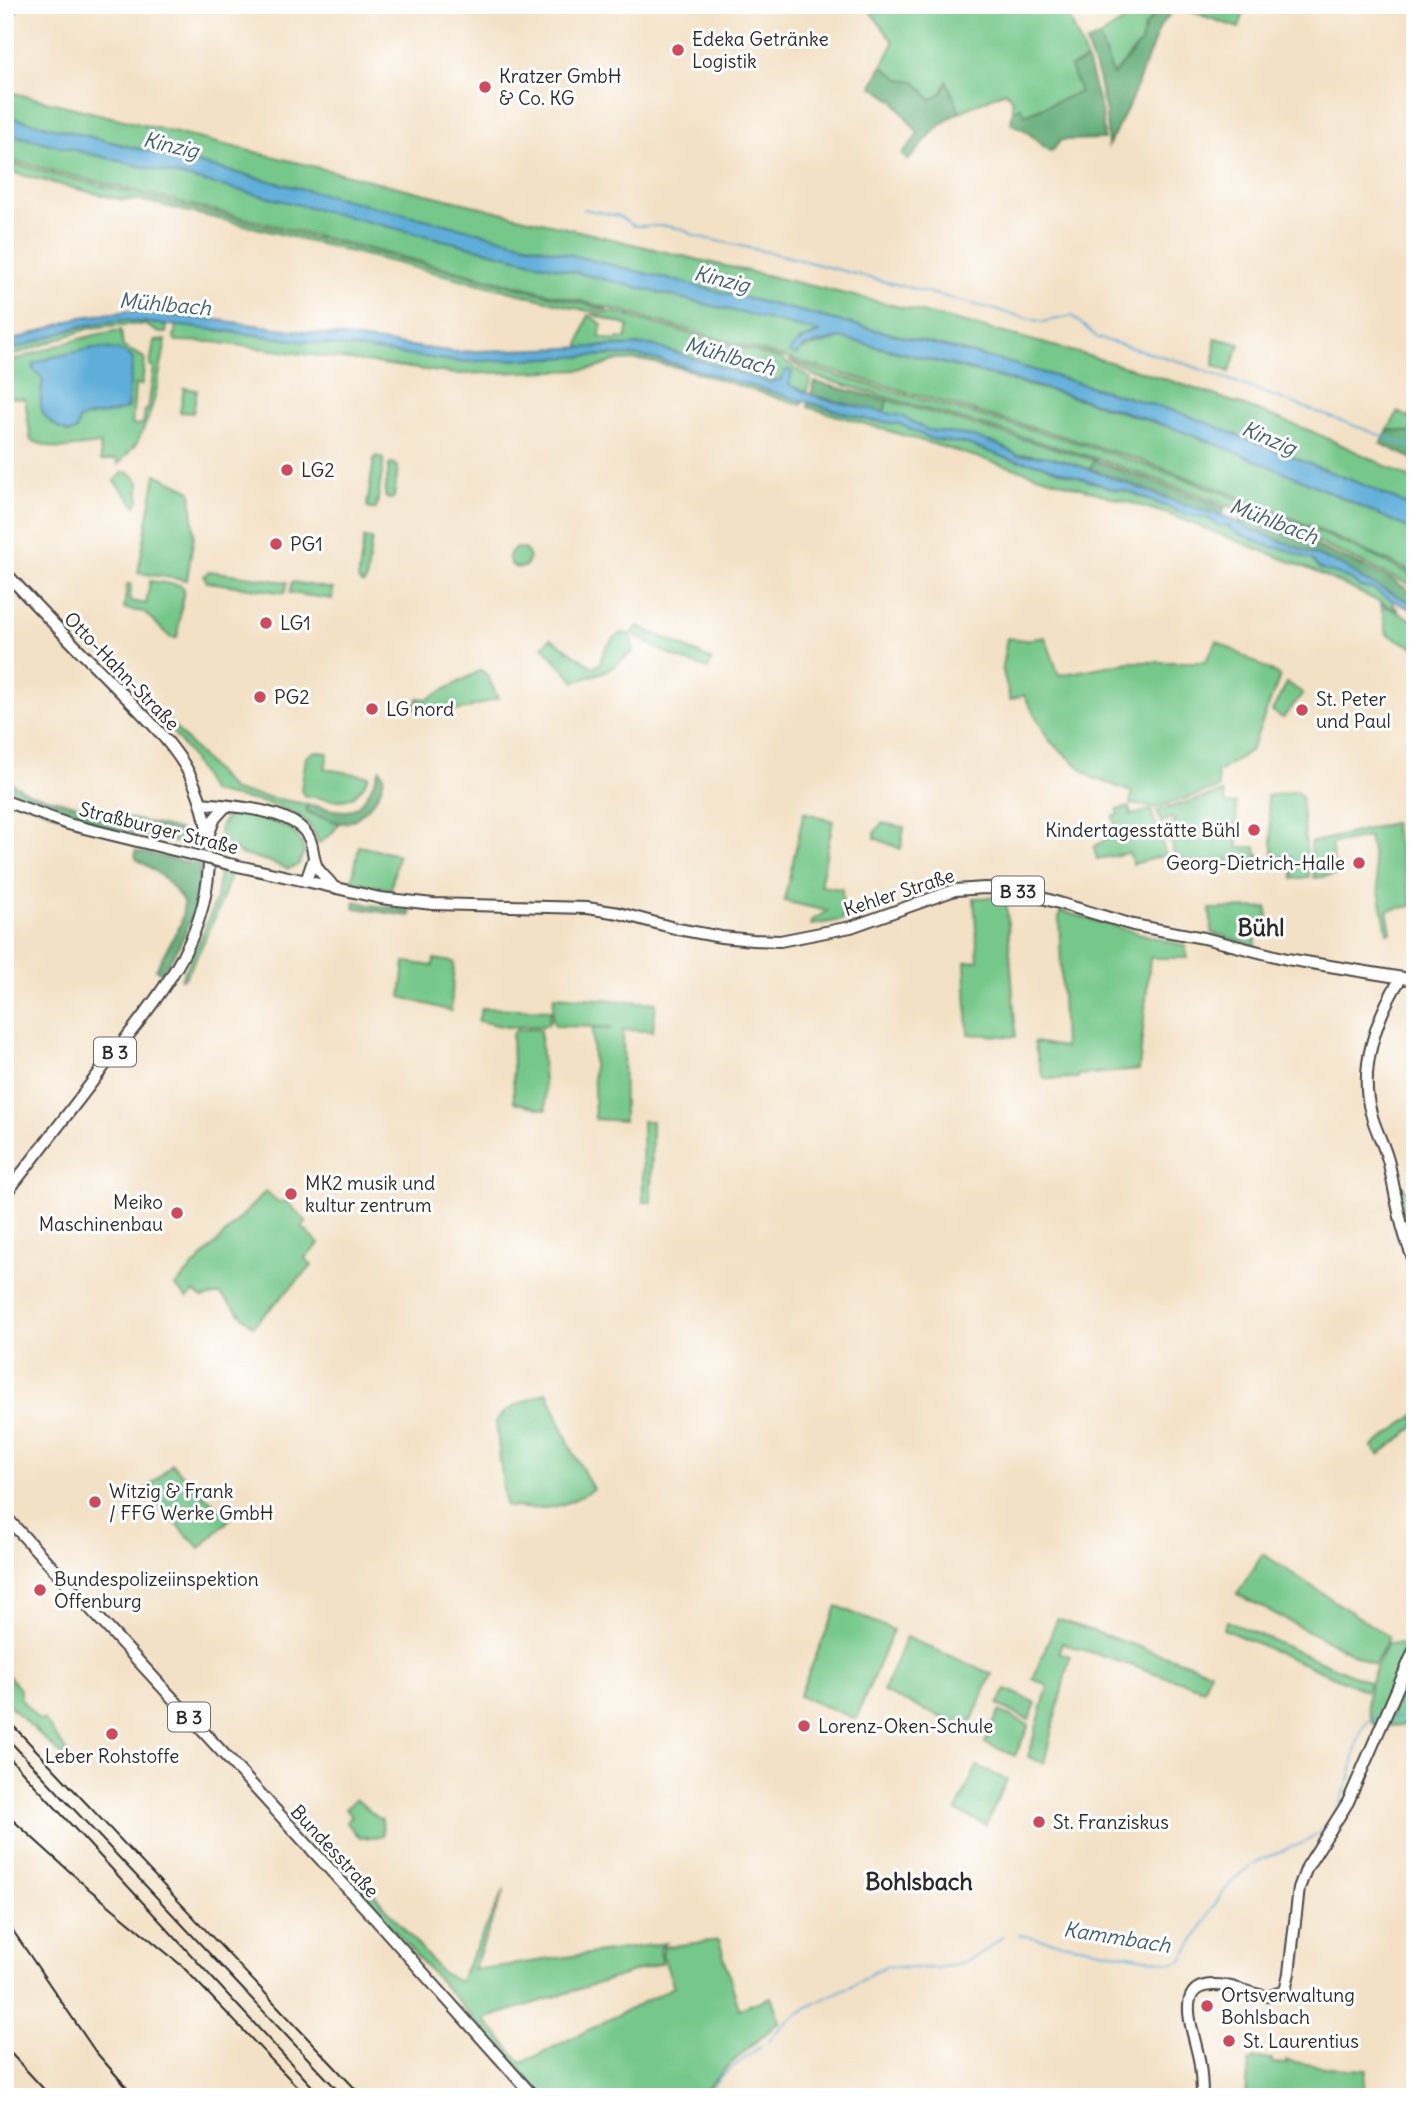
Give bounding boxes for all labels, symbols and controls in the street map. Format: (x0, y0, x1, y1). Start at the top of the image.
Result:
place label: Edeka Getränke Logistik (692, 27, 829, 73)
marker: Edeka Getränke Logistik (670, 42, 686, 58)
place label: Kratzer GmbH & Co. KG (499, 64, 621, 110)
marker: Kratzer GmbH & Co. KG (477, 79, 493, 95)
water label: Kinzig (141, 126, 203, 165)
water label: Kinzig (691, 259, 754, 299)
water label: Mühlbach (118, 287, 213, 322)
water label: Mühlbach (682, 330, 779, 382)
water label: Kinzig (1238, 415, 1301, 462)
place label: LG2 (301, 458, 335, 482)
marker: LG2 (279, 462, 295, 478)
water label: Mühlbach (1226, 492, 1323, 550)
place label: PG1 (290, 532, 323, 556)
marker: PG1 (268, 536, 284, 552)
street label: Otto-Hahn-Straße (59, 607, 185, 735)
place label: LG1 (280, 611, 311, 635)
marker: LG1 (258, 615, 274, 631)
place label: PG2 (274, 685, 310, 709)
place label: St. Peter und Paul (1316, 687, 1391, 733)
marker: PG2 (252, 689, 268, 705)
place label: LG nord (386, 697, 454, 721)
marker: LG nord (364, 701, 380, 717)
marker: St. Peter und Paul (1294, 702, 1310, 718)
street label: Straßburger Straße (77, 797, 241, 859)
place label: Kindertagesstätte Bühl (1045, 818, 1240, 842)
marker: Kindertagesstätte Bühl (1246, 822, 1262, 838)
place label: Georg-Dietrich-Halle (1166, 851, 1345, 875)
marker: Georg-Dietrich-Halle (1351, 855, 1367, 871)
street label: Kehler Straße (841, 863, 957, 921)
road number: B 33 (992, 876, 1044, 906)
district label: Bühl (1238, 913, 1284, 942)
road number: B 3 (94, 1037, 136, 1066)
place label: MK2 musik und kultur zentrum (305, 1171, 435, 1217)
marker: MK2 musik und kultur zentrum (283, 1186, 299, 1202)
place label: Meiko Maschinenbau (39, 1190, 163, 1236)
marker: Meiko Maschinenbau (169, 1205, 185, 1221)
place label: Witzig & Frank / FFG Werke GmbH (109, 1479, 273, 1525)
marker: Witzig & Frank / FFG Werke GmbH (87, 1494, 103, 1510)
place label: Bundespolizeiinspektion Offenburg (54, 1567, 259, 1613)
marker: Bundespolizeiinspektion Offenburg (32, 1582, 48, 1598)
road number: B 3 (168, 1702, 210, 1732)
place label: Lorenz-Oken-Schule (818, 1714, 993, 1738)
marker: Lorenz-Oken-Schule (796, 1718, 812, 1734)
marker: Leber Rohstoffe (104, 1726, 120, 1742)
place label: Leber Rohstoffe (45, 1744, 179, 1768)
street label: Bundesstraße (286, 1799, 384, 1903)
place label: St. Franziskus (1053, 1810, 1169, 1834)
marker: St. Franziskus (1031, 1814, 1047, 1830)
district label: Bohlsbach (865, 1867, 973, 1896)
water label: Kammbach (1062, 1915, 1173, 1959)
place label: Ortsverwaltung Bohlsbach (1221, 1983, 1355, 2029)
marker: Ortsverwaltung Bohlsbach (1199, 1998, 1215, 2014)
place label: St. Laurentius (1243, 2029, 1359, 2053)
marker: St. Laurentius (1221, 2033, 1237, 2049)

